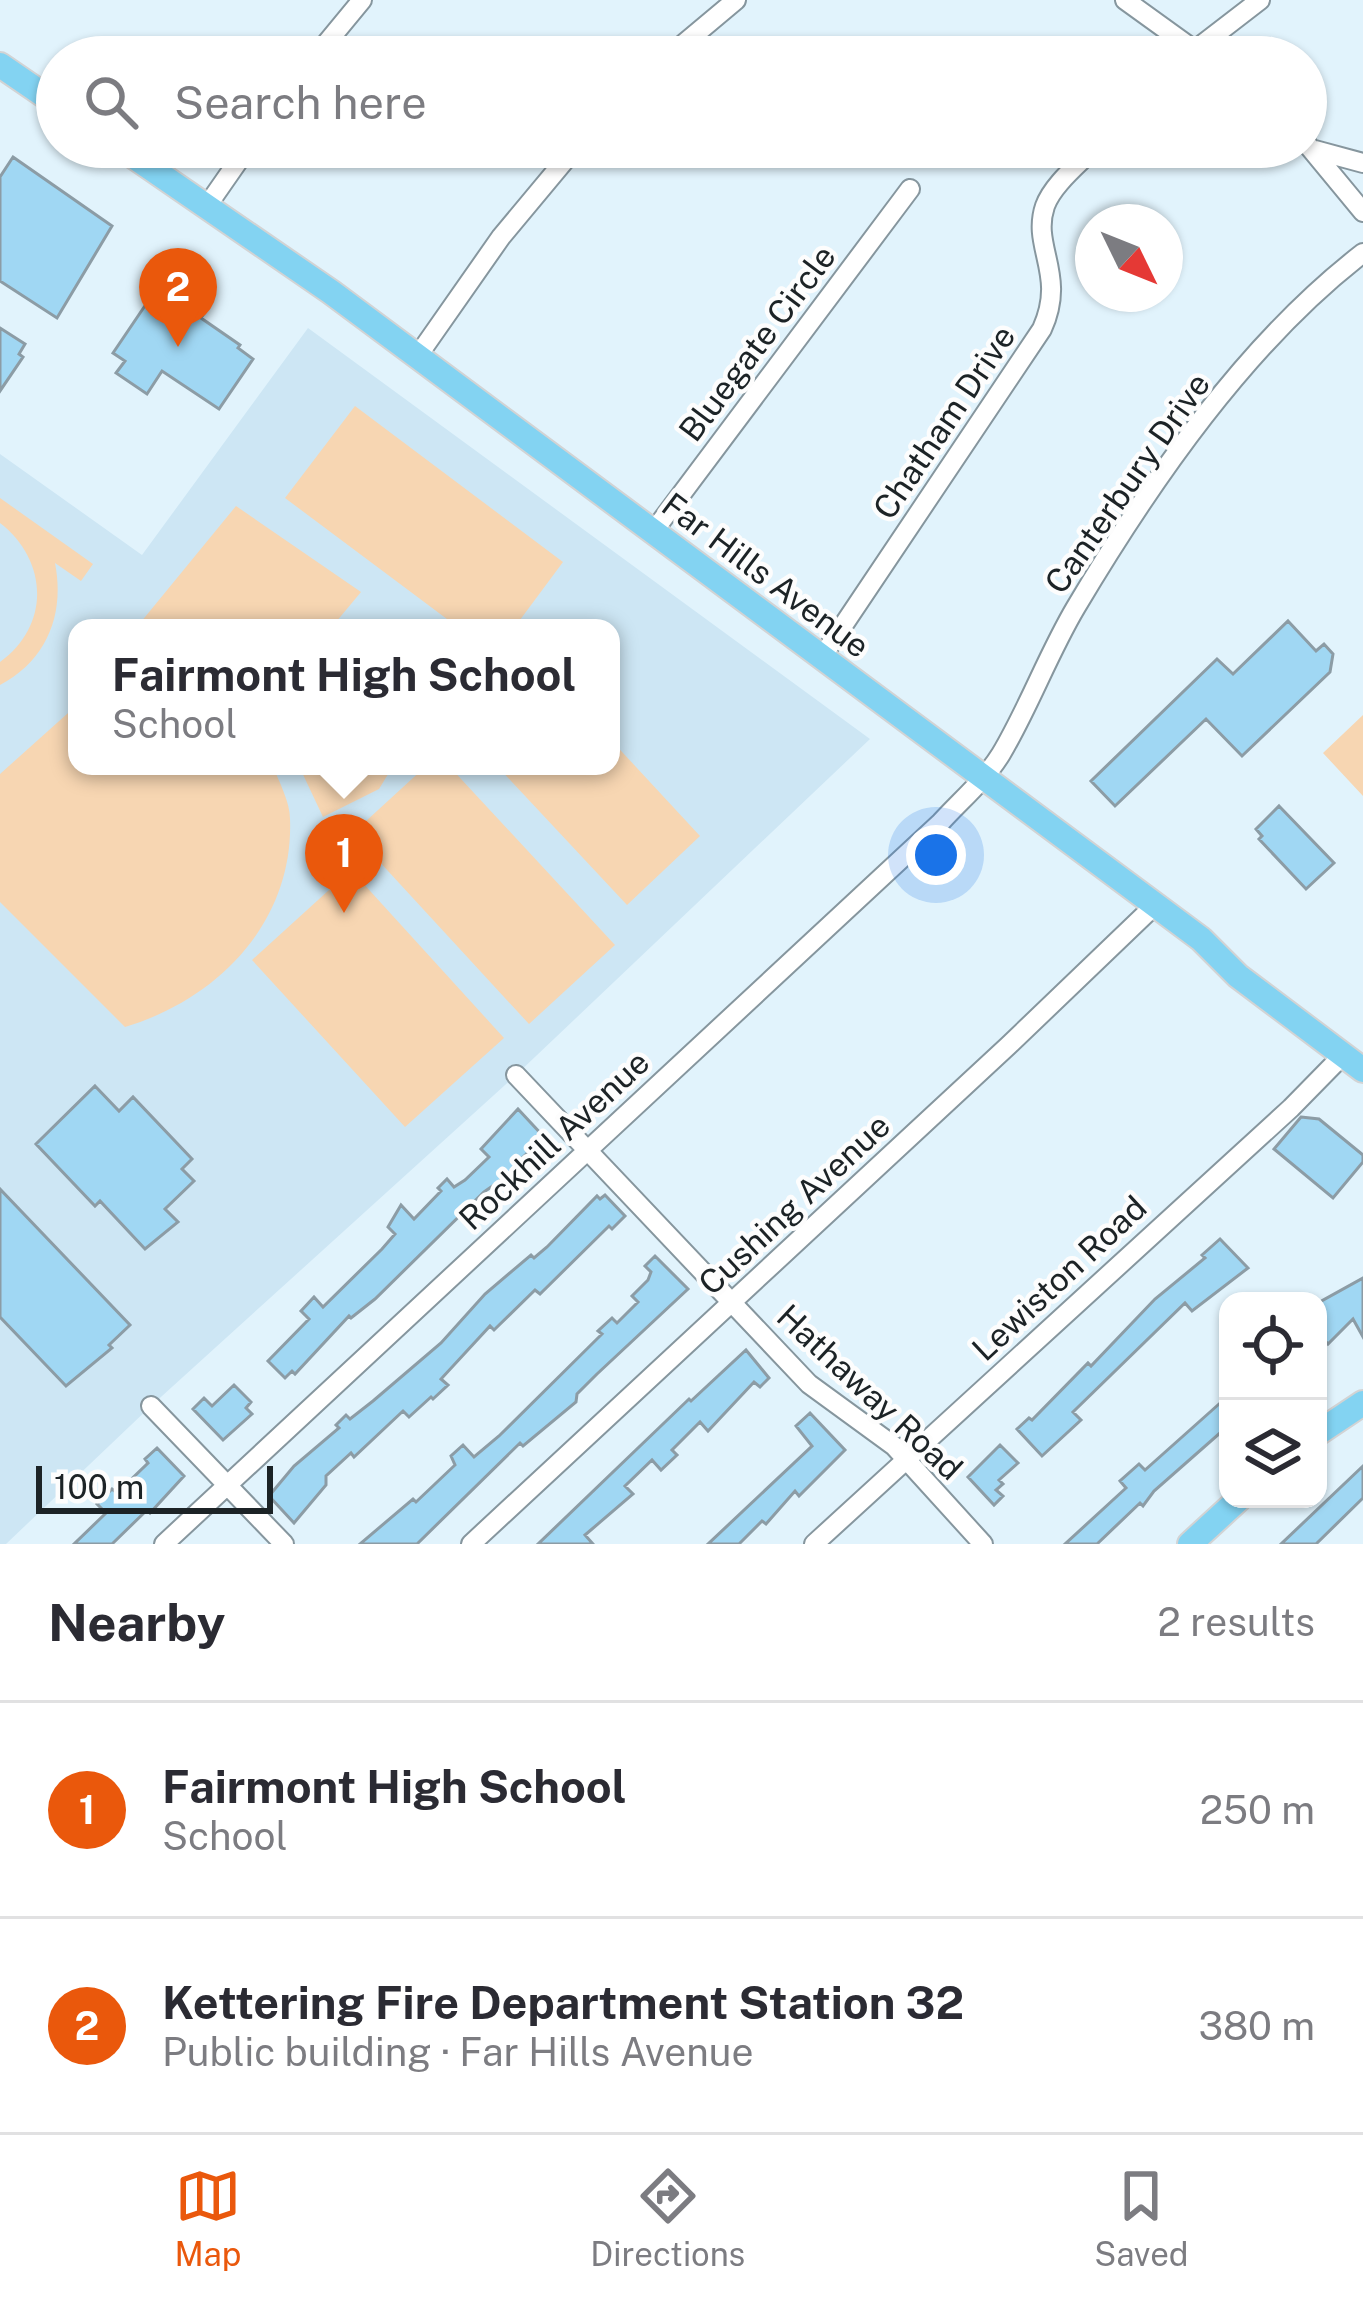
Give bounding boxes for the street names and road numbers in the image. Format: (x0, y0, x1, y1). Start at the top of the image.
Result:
street label: Bluegate Circle (671, 238, 843, 448)
street label: Chatham Drive (865, 318, 1023, 526)
street label: Canterbury Drive (1037, 366, 1217, 600)
street label: Far Hills Avenue (655, 485, 877, 665)
street label: Rockhill Avenue (451, 1043, 657, 1237)
street label: Cushing Avenue (691, 1106, 897, 1302)
street label: Lewiston Road (964, 1188, 1154, 1368)
street label: Hathaway Road (770, 1297, 970, 1487)

